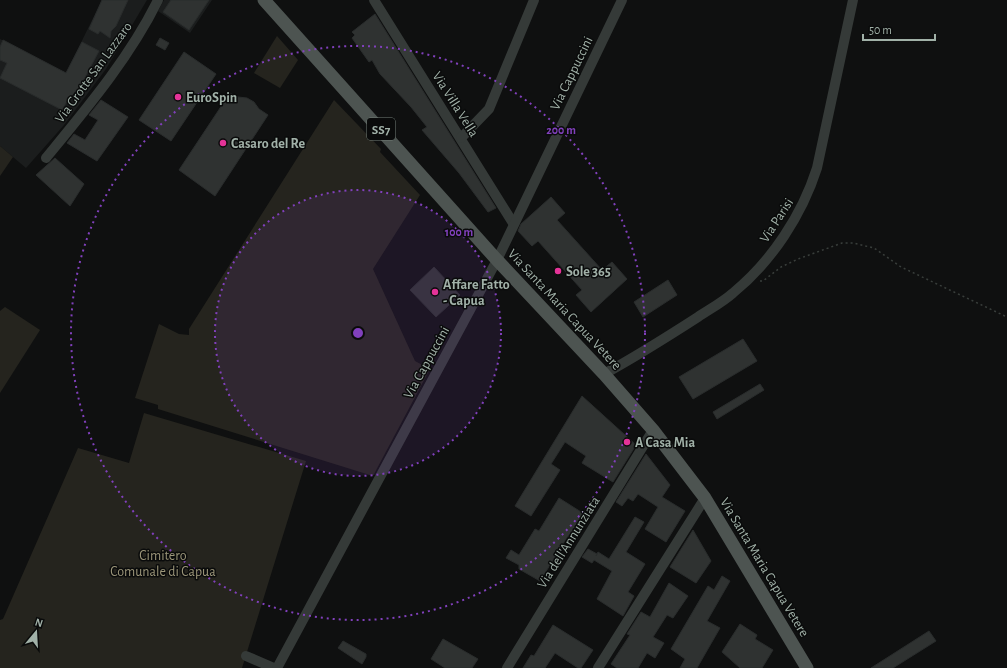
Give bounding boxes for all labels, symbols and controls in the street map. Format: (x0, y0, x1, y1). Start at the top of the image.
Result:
scale bar (863, 16, 935, 42)
street label: Via Grotte San Lazzaro (53, 20, 135, 126)
text: 50 m (869, 24, 892, 36)
street label: Via Cappuccini (548, 34, 596, 112)
street label: Via Villa Vella (430, 69, 481, 140)
place label: EuroSpin (186, 91, 237, 105)
marker: EuroSpin (173, 92, 183, 102)
road number: SS7 (367, 118, 395, 140)
text: 200 m (546, 124, 576, 136)
place label: Casaro del Re (231, 137, 305, 151)
marker: Casaro del Re (218, 138, 228, 148)
street label: Via Parisi (757, 196, 796, 245)
text: 100 m (445, 226, 473, 238)
street label: Via Santa Maria Capua Vetere (505, 247, 624, 373)
place label: Sole 365 (566, 265, 611, 279)
marker: Sole 365 (553, 266, 563, 276)
place label: Affare Fatto - Capua (443, 278, 510, 308)
marker: Affare Fatto - Capua (430, 287, 440, 297)
street label: Via Cappuccini (401, 324, 452, 401)
centre of rings (351, 326, 365, 340)
place label: A Casa Mia (635, 436, 696, 450)
marker: A Casa Mia (622, 437, 632, 447)
street label: Via dell'Annunziata (535, 494, 603, 591)
street label: Via Santa Maria Capua Vetere (717, 496, 811, 639)
park label: Cimitero Comunale di Capua (110, 549, 216, 579)
north arrow (16, 612, 56, 652)
text: N (34, 617, 44, 629)

